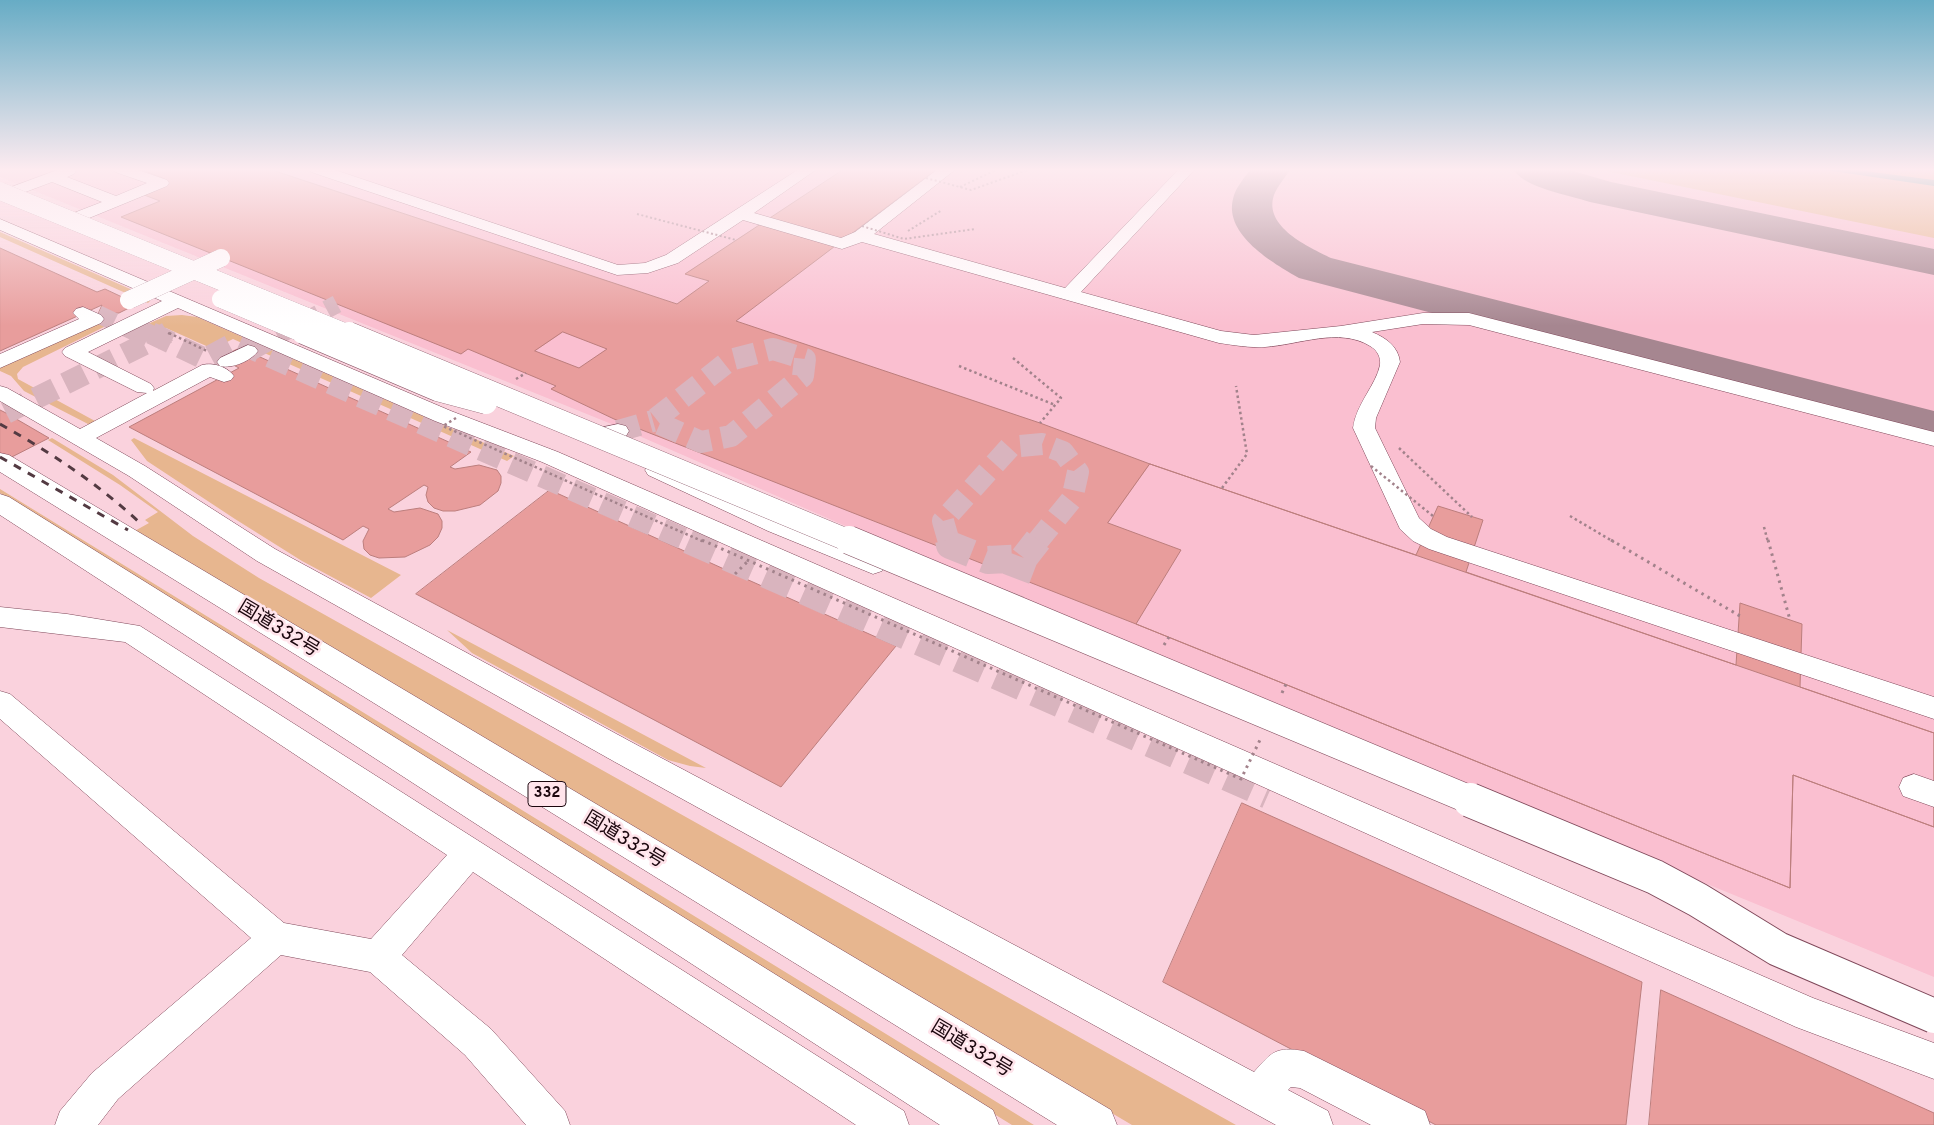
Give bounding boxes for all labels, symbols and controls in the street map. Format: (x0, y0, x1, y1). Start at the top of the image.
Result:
street label: 国道332号 (233, 597, 323, 663)
road number: 332 (528, 782, 566, 806)
street label: 国道332号 (579, 808, 669, 874)
street label: 国道332号 (926, 1017, 1016, 1083)

